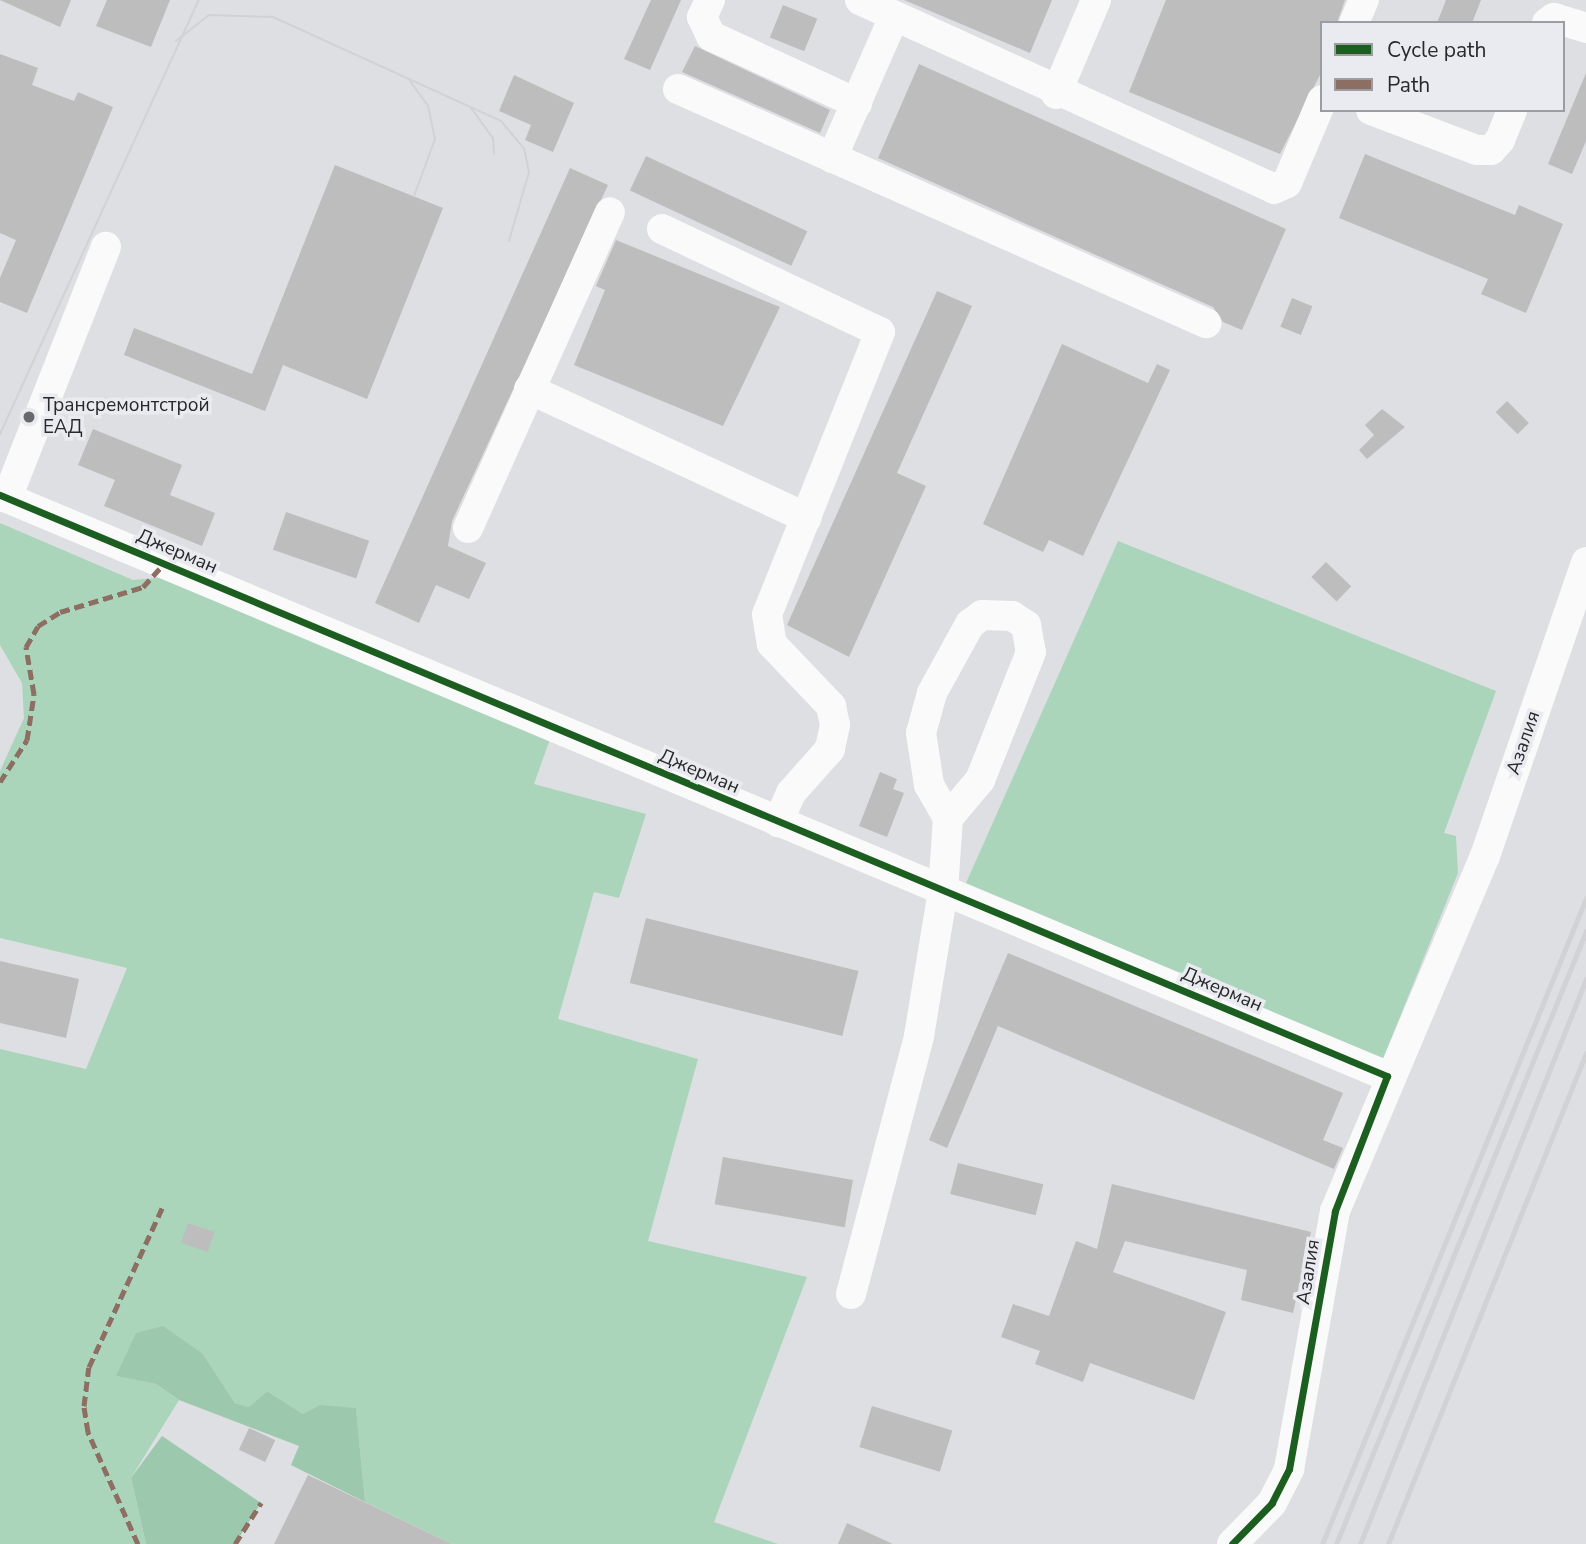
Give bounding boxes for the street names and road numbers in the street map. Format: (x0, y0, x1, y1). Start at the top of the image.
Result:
street label: Джерман (133, 525, 221, 579)
street label: Азалия (1503, 708, 1545, 778)
street label: Джерман (655, 745, 743, 799)
street label: Джерман (1178, 963, 1266, 1017)
street label: Азалия (1293, 1238, 1325, 1306)

